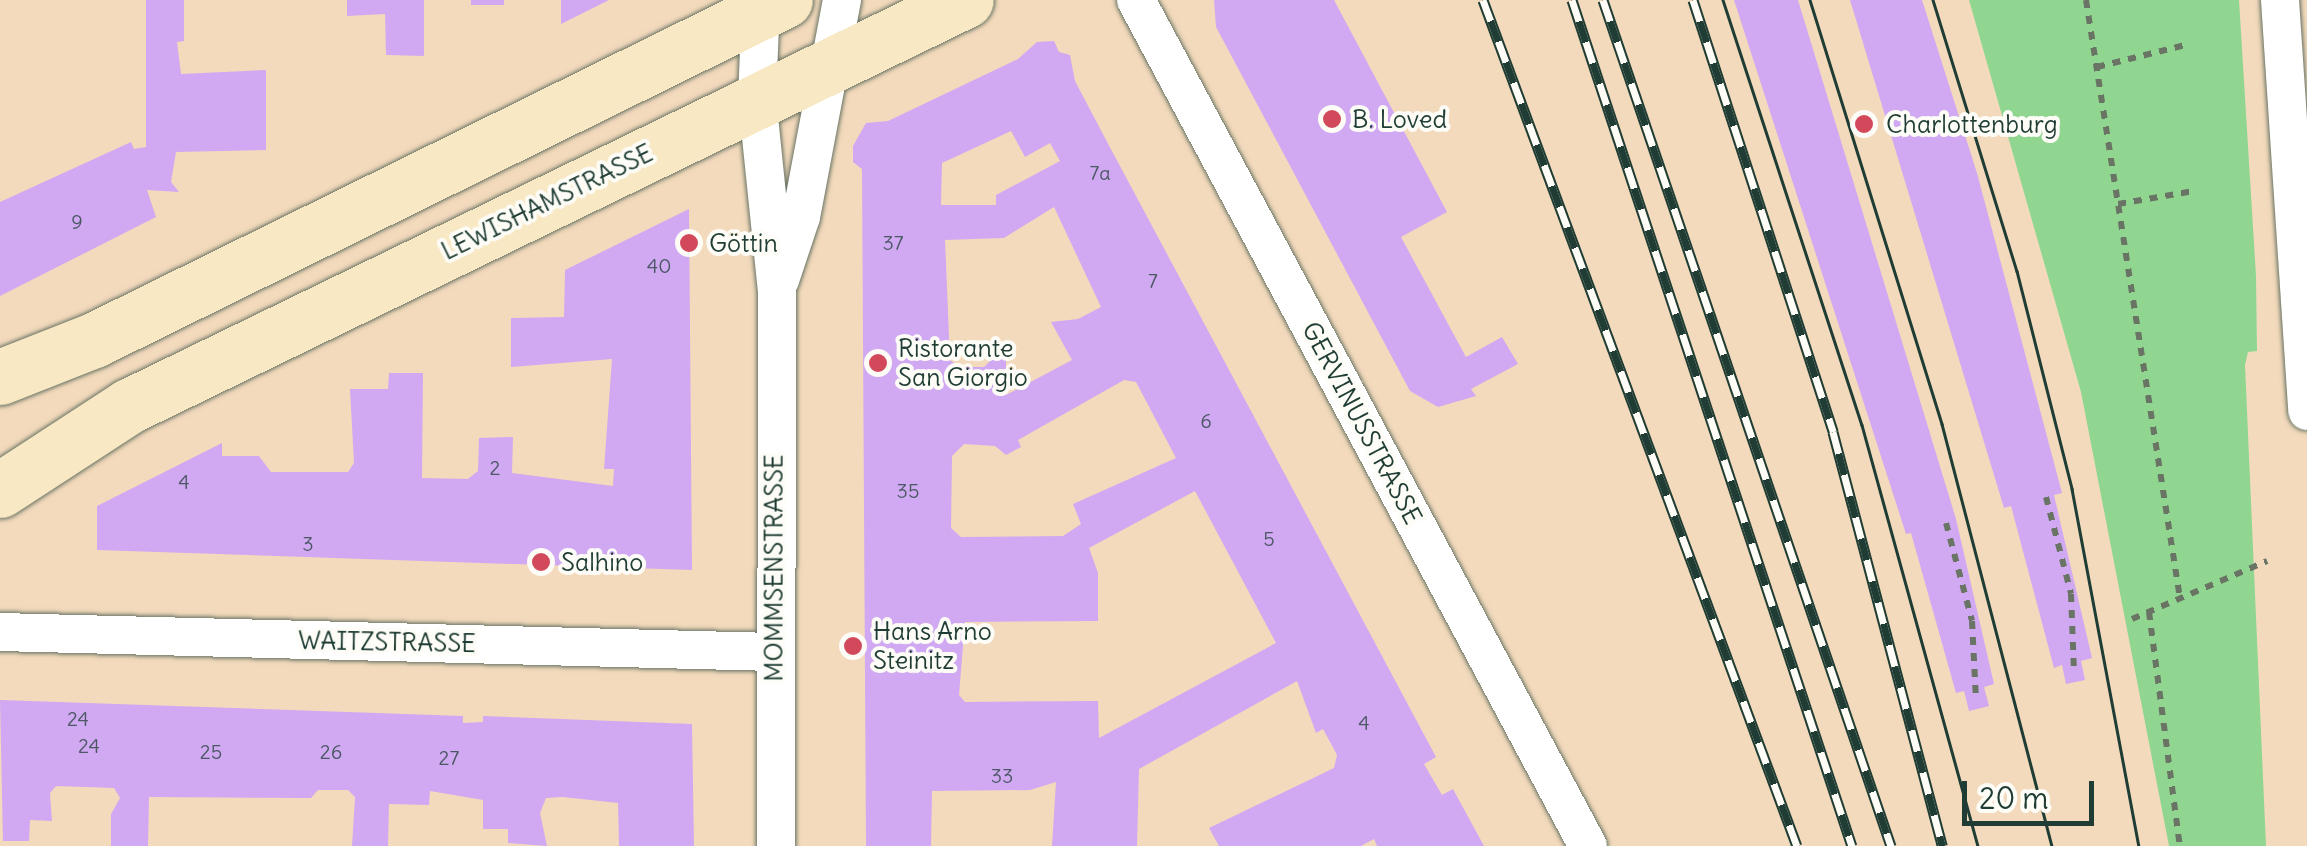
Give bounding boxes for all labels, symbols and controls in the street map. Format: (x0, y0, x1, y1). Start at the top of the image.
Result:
place label: B. Loved (1352, 104, 1447, 134)
marker: B. Loved (1321, 108, 1343, 130)
place label: Charlottenburg (1886, 109, 2058, 139)
marker: Charlottenburg (1851, 111, 1877, 137)
street label: LEWISHAMSTRASSE (436, 138, 658, 266)
house number: 7a (1089, 160, 1111, 184)
house number: 9 (71, 209, 83, 233)
place label: Göttin (709, 228, 778, 258)
house number: 37 (882, 230, 904, 254)
marker: Göttin (678, 232, 700, 254)
house number: 40 (647, 253, 671, 277)
house number: 7 (1148, 268, 1158, 292)
street label: GERVINUSSTRASSE (1296, 317, 1428, 529)
place label: Ristorante San Giorgio (898, 334, 1028, 393)
marker: Ristorante San Giorgio (867, 352, 889, 374)
house number: 6 (1200, 408, 1212, 432)
street label: MOMMSENSTRASSE (759, 454, 789, 682)
house number: 2 (490, 455, 500, 479)
house number: 4 (178, 469, 190, 493)
house number: 35 (897, 478, 919, 502)
house number: 5 (1263, 526, 1275, 550)
house number: 3 (302, 531, 314, 555)
place label: Salhino (561, 547, 643, 577)
marker: Salhino (530, 551, 552, 573)
place label: Hans Arno Steinitz (873, 617, 992, 676)
street label: WAITZSTRASSE (298, 625, 476, 659)
marker: Hans Arno Steinitz (842, 635, 864, 657)
house number: 24 (67, 706, 89, 730)
house number: 4 (1358, 710, 1370, 734)
house number: 24 (78, 733, 100, 757)
house number: 25 (200, 739, 222, 763)
house number: 26 (320, 739, 342, 763)
house number: 27 (439, 745, 459, 769)
scale bar (1967, 761, 2100, 823)
house number: 33 (991, 763, 1013, 787)
text: 20 m (1979, 779, 2049, 817)

